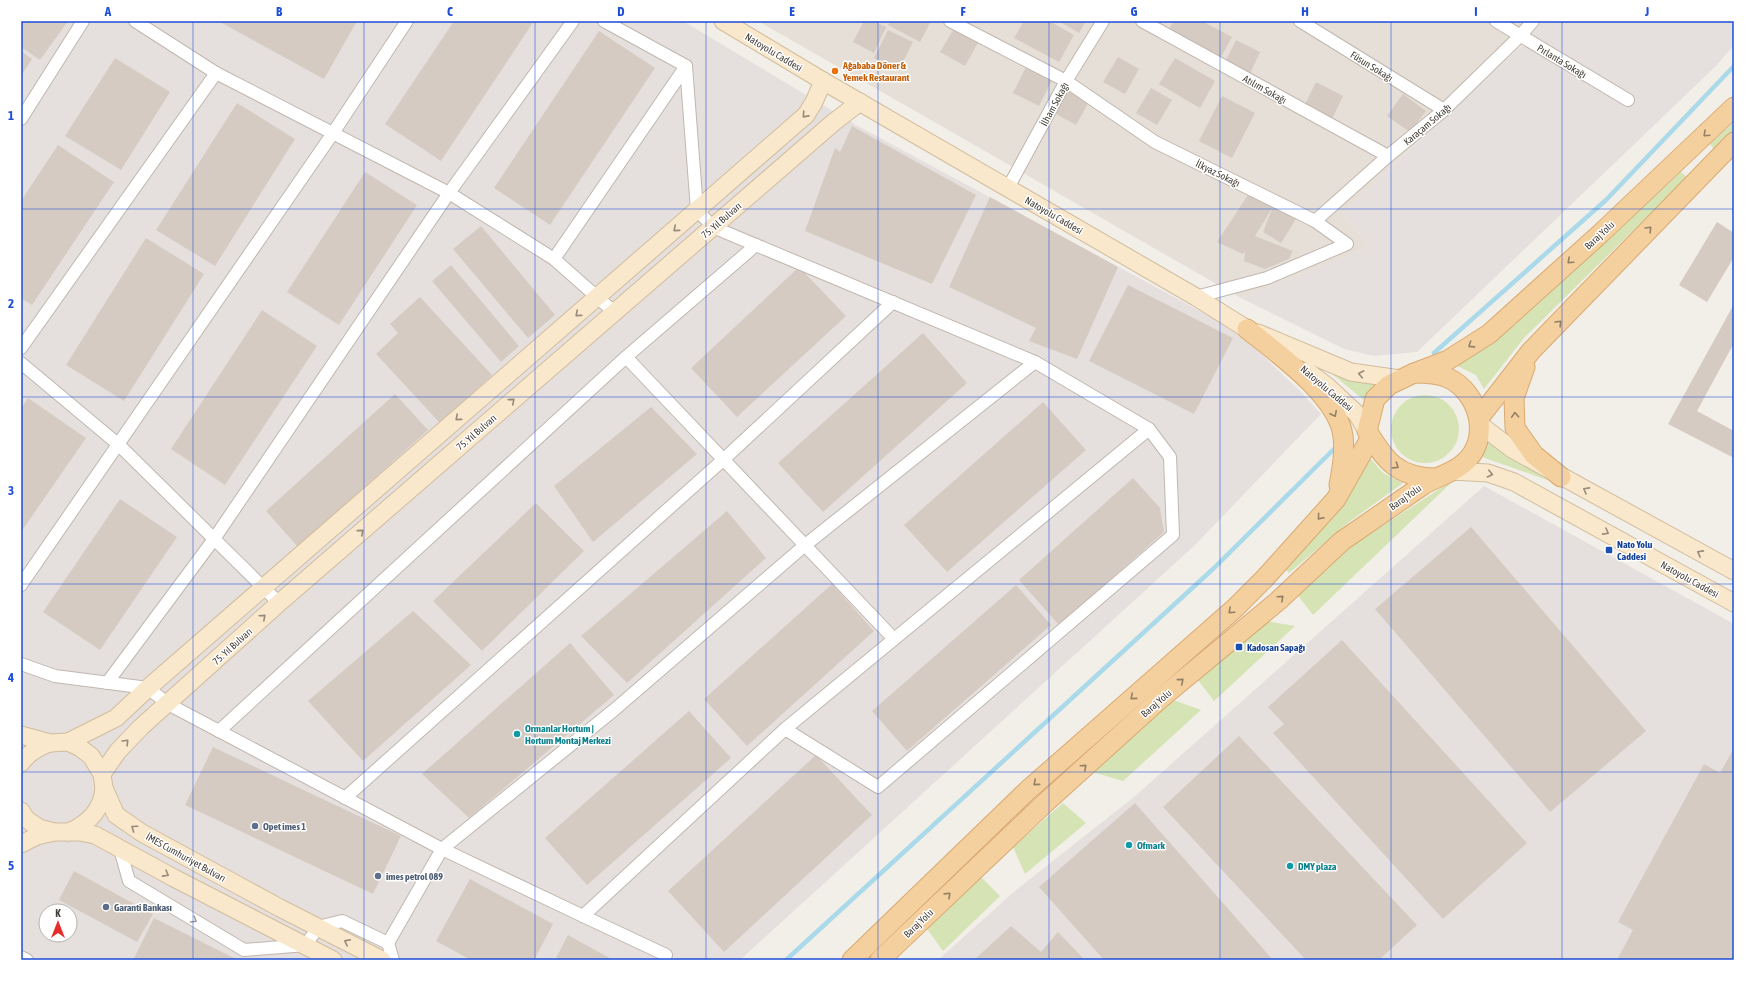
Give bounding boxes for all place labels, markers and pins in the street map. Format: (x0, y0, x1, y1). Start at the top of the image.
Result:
place label: Ağababa Döner & Yemek Restaurant (842, 60, 910, 83)
marker: Ağababa Döner & Yemek Restaurant (830, 66, 840, 76)
place label: Nato Yolu Caddesi (1617, 539, 1653, 562)
marker: Nato Yolu Caddesi (1604, 545, 1614, 555)
marker: Kadosan Sapağı (1234, 642, 1244, 652)
place label: Kadosan Sapağı (1247, 642, 1305, 653)
place label: Ormanlar Hortum | Hortum Montaj Merkezi (525, 723, 611, 746)
marker: Ormanlar Hortum | Hortum Montaj Merkezi (512, 729, 522, 739)
marker: Opet imes 1 (250, 821, 260, 831)
place label: Opet imes 1 (263, 821, 306, 832)
marker: Ofmark (1124, 840, 1134, 850)
place label: Ofmark (1137, 840, 1165, 851)
marker: DMY plaza (1285, 861, 1295, 871)
place label: DMY plaza (1298, 861, 1337, 872)
marker: imes petrol 089 (373, 871, 383, 881)
place label: imes petrol 089 (386, 871, 443, 882)
marker: Garanti Bankası (101, 902, 111, 912)
place label: Garanti Bankası (114, 902, 172, 913)

